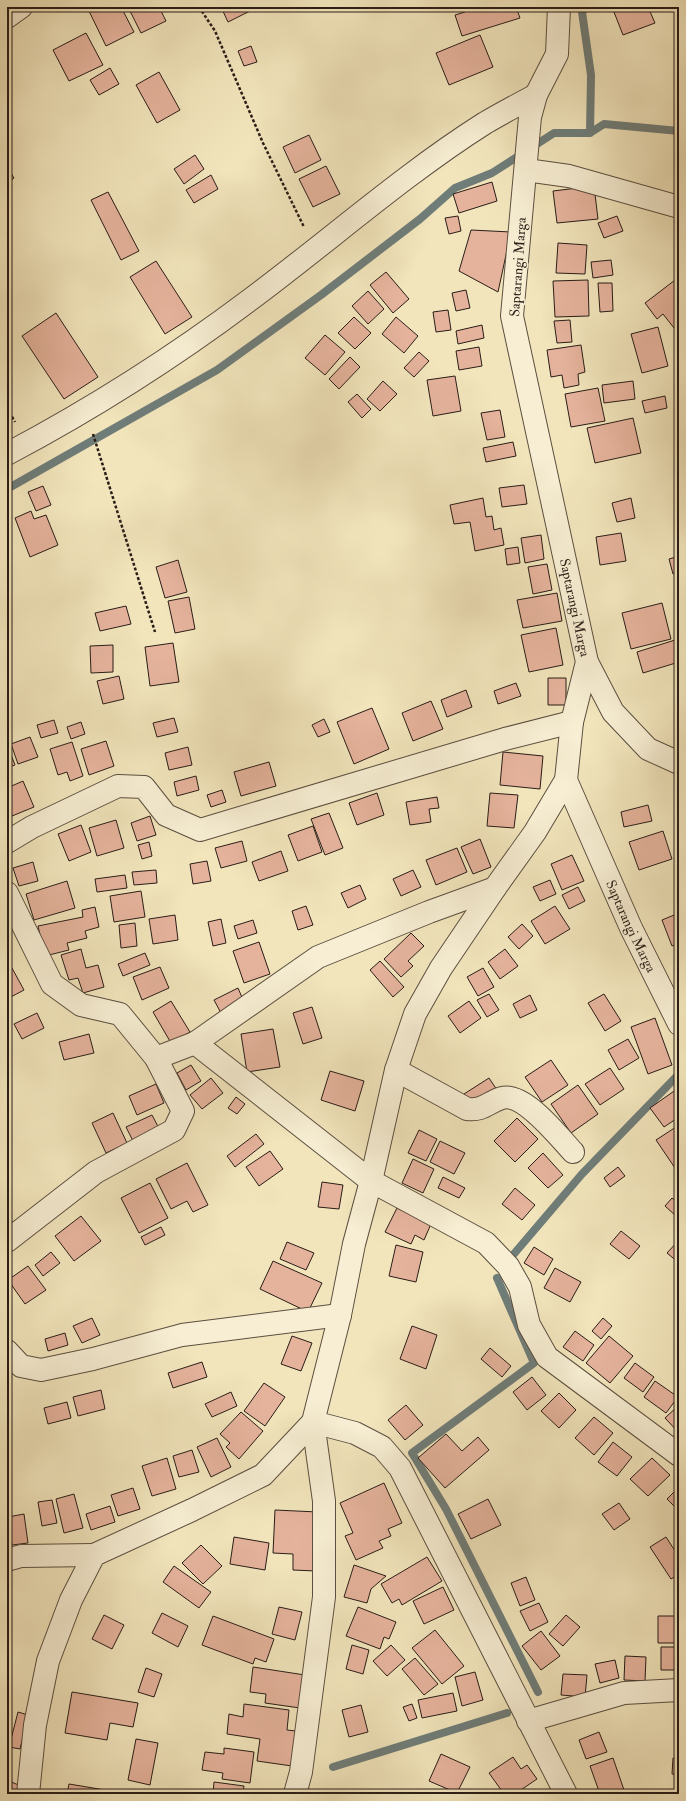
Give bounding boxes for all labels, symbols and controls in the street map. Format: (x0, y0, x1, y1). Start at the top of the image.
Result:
street label: Saptarangi Marga (506, 216, 531, 317)
street label: Saptarangi Marga (556, 557, 594, 658)
street label: Saptarangi Marga (603, 877, 660, 975)

